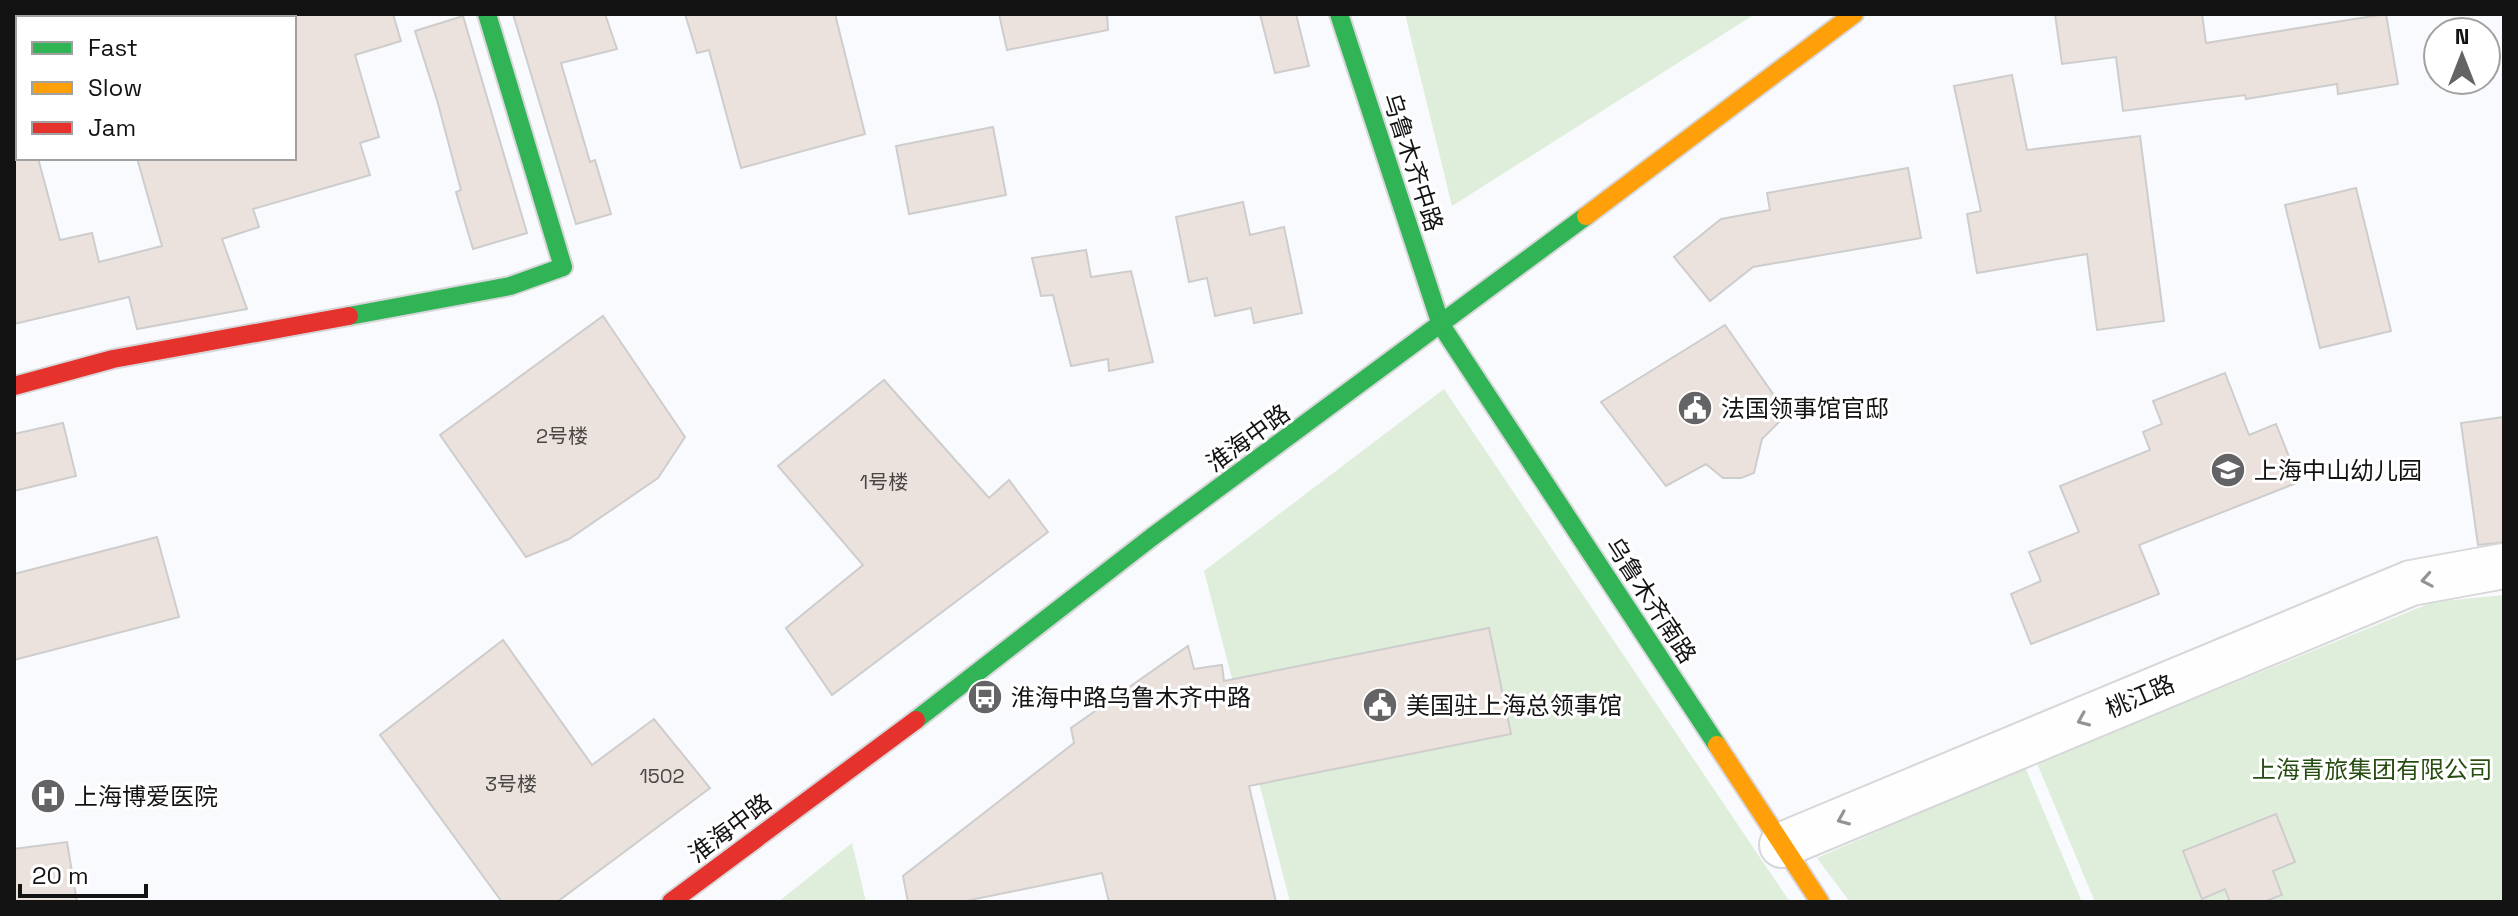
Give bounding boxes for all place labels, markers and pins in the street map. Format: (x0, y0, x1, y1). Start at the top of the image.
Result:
public building icon: 法国领事馆官邸 (1676, 389, 1714, 427)
place label: 法国领事馆官邸 (1721, 393, 1889, 424)
school or university icon: 上海中山幼儿园 (2209, 451, 2247, 489)
place label: 上海中山幼儿园 (2254, 455, 2422, 486)
bus stop icon: 淮海中路乌鲁木齐中路 (966, 678, 1004, 716)
place label: 淮海中路乌鲁木齐中路 (1011, 682, 1251, 713)
public building icon: 美国驻上海总领事馆 (1361, 686, 1399, 724)
place label: 美国驻上海总领事馆 (1406, 690, 1622, 721)
hospital icon: 上海博爱医院 (29, 777, 67, 815)
place label: 上海博爱医院 (74, 781, 218, 812)

